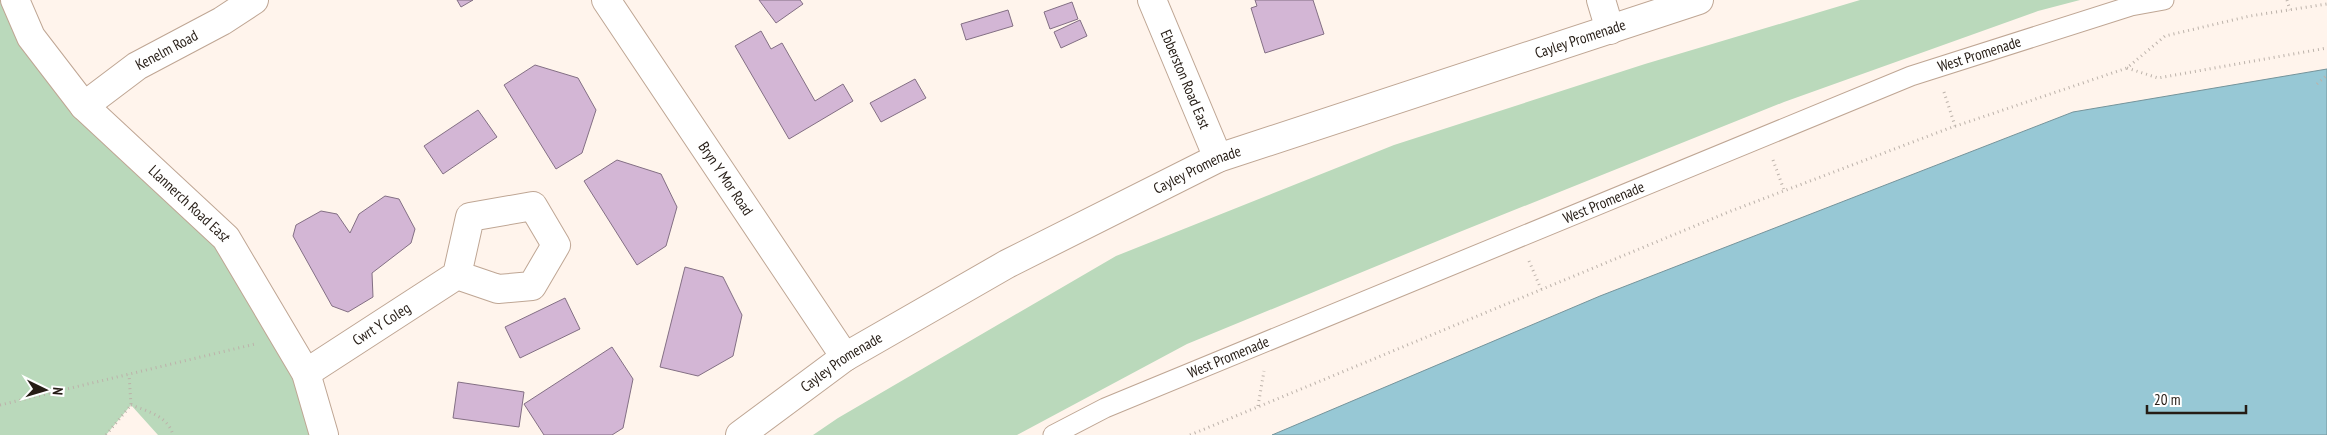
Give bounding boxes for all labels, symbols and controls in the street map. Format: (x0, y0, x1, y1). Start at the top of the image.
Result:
street label: Cayley Promenade (1532, 15, 1628, 62)
street label: Kenelm Road (132, 26, 201, 74)
street label: Ebberston Road East (1156, 27, 1215, 132)
street label: West Promenade (1935, 32, 2023, 76)
street label: Bryn Y Mor Road (694, 138, 758, 219)
street label: Cayley Promenade (1150, 141, 1243, 198)
street label: Llannerch Road East (145, 161, 236, 245)
street label: West Promenade (1560, 177, 1647, 227)
street label: Cwrt Y Coleg (349, 298, 414, 349)
street label: Cayley Promenade (796, 328, 885, 396)
street label: West Promenade (1185, 331, 1272, 382)
north arrow (20, 365, 70, 415)
scale bar (2147, 382, 2246, 414)
text: N (49, 387, 67, 396)
text: 20 m (2154, 390, 2180, 409)

